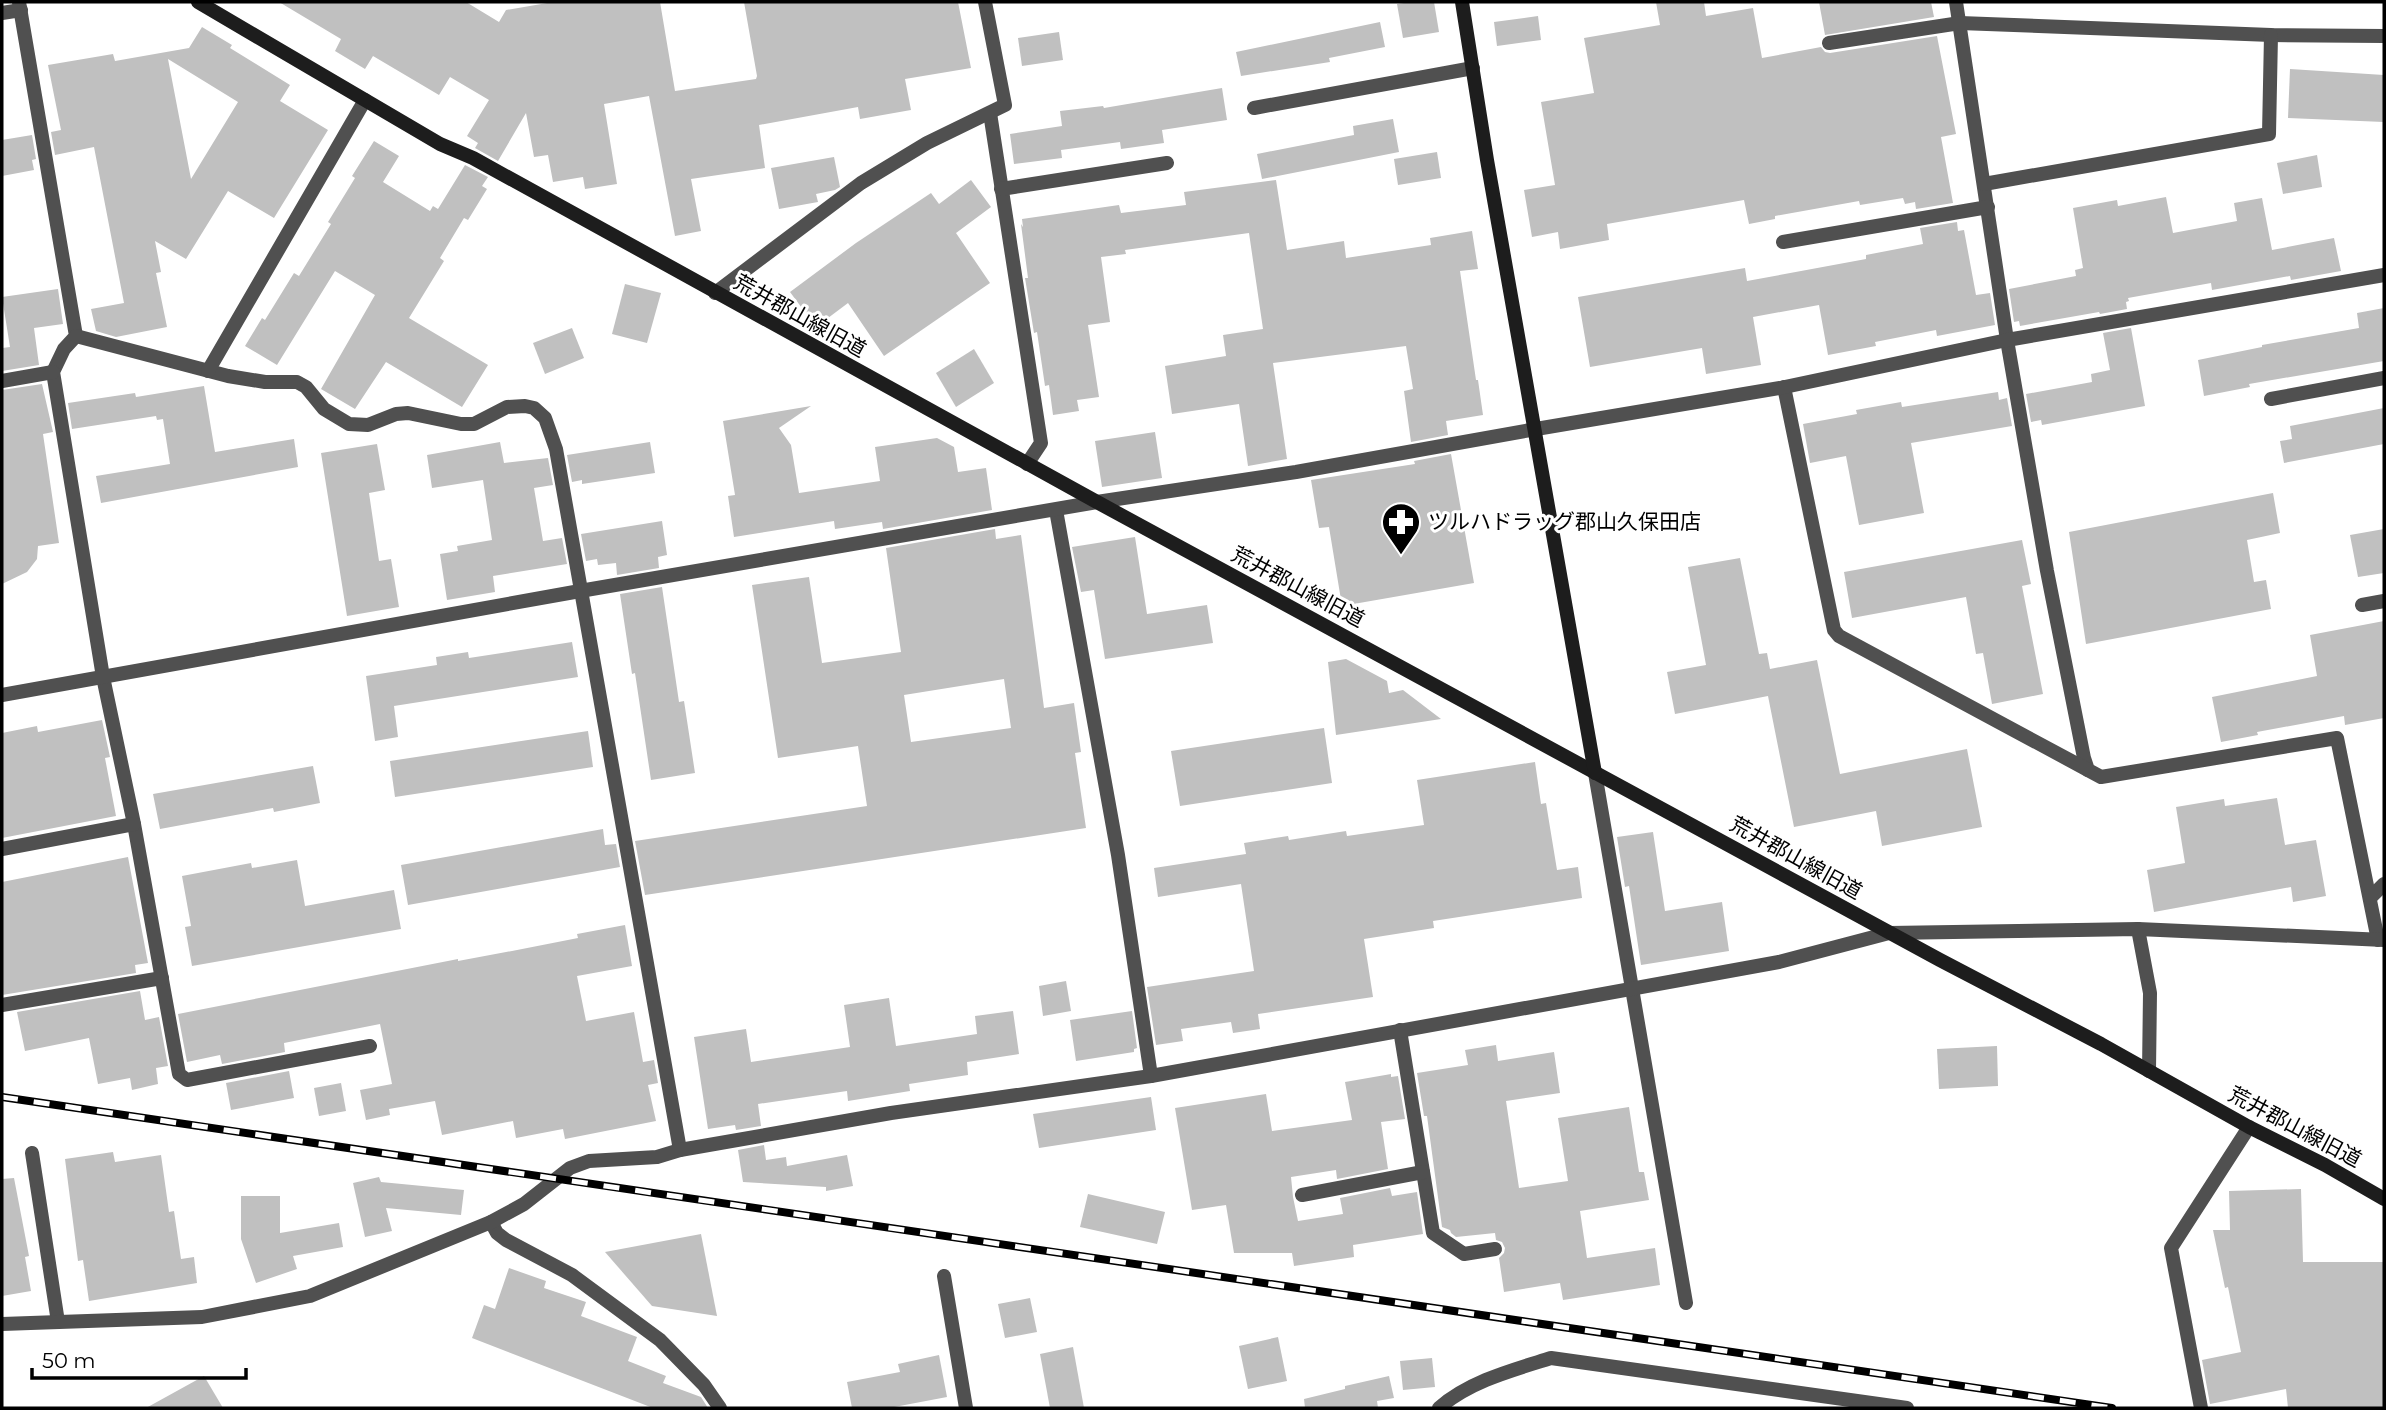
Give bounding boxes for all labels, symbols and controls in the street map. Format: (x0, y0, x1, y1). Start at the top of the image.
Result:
street label: 荒井郡山線旧道 (730, 269, 871, 362)
pharmacy icon: ツルハドラッグ郡山久保田店 (1380, 501, 1422, 556)
place label: ツルハドラッグ郡山久保田店 (1428, 509, 1701, 534)
street label: 荒井郡山線旧道 (1227, 541, 1369, 632)
street label: 荒井郡山線旧道 (1726, 811, 1867, 904)
street label: 荒井郡山線旧道 (2224, 1081, 2366, 1172)
scale bar (32, 1336, 245, 1380)
text: 50 m (42, 1348, 96, 1373)

